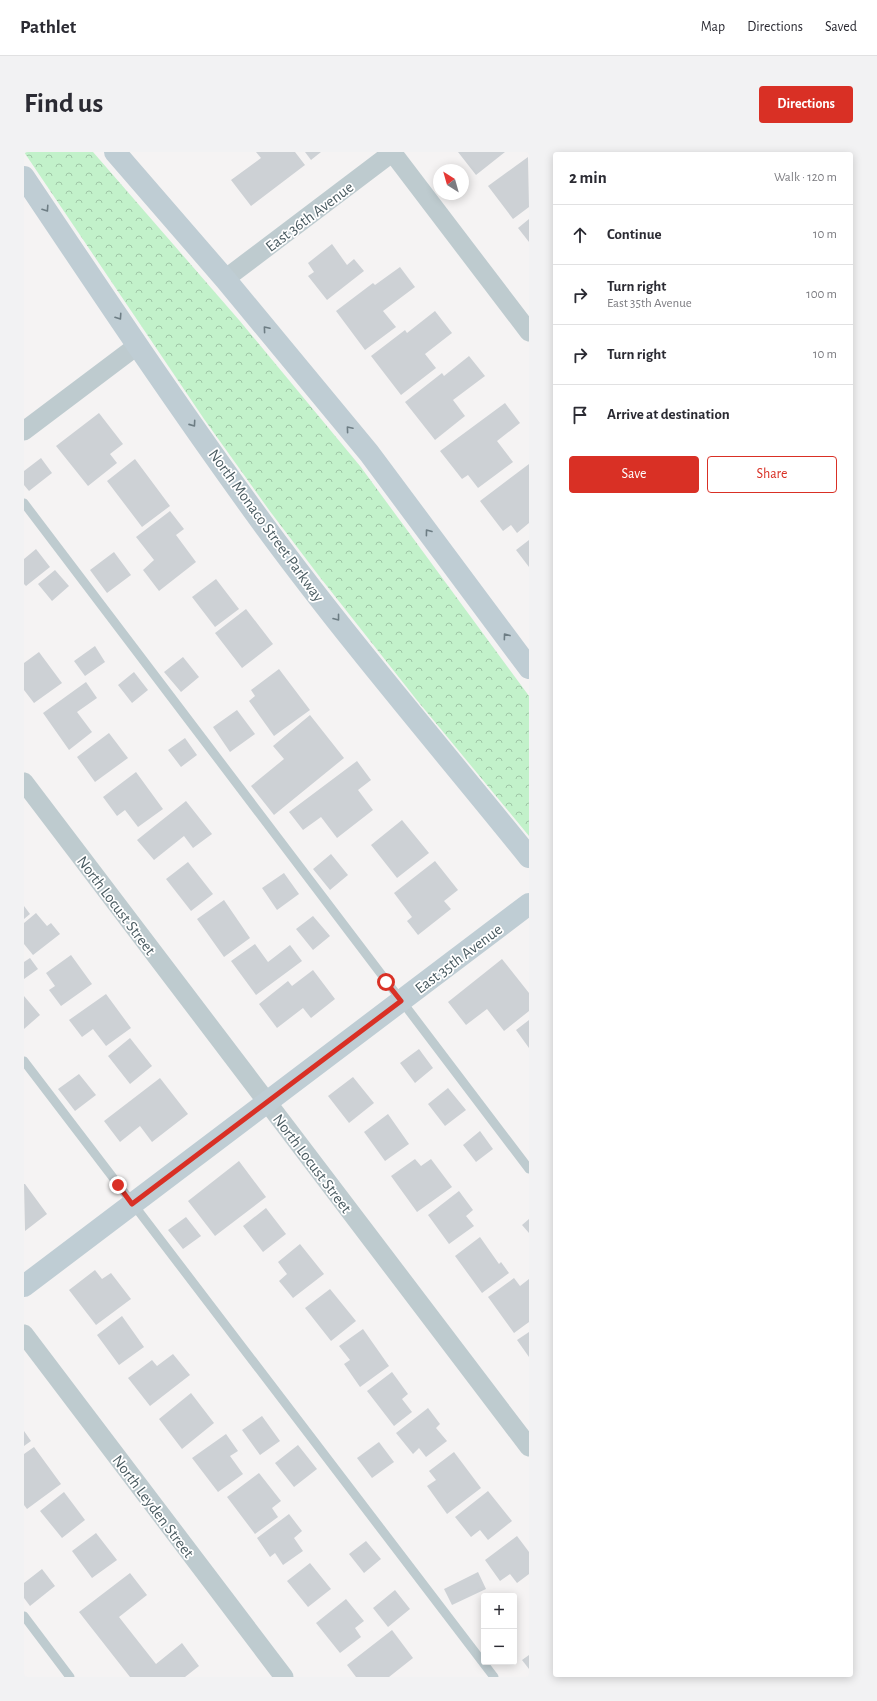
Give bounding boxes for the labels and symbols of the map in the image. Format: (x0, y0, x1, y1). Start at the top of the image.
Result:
north arrow (433, 164, 469, 200)
street label: East 36th Avenue (263, 179, 356, 255)
one-way arrow (41, 205, 48, 212)
one-way arrow (114, 313, 122, 320)
one-way arrow (264, 326, 271, 333)
one-way arrow (188, 420, 196, 427)
one-way arrow (347, 426, 354, 434)
street label: North Monaco Street Parkway (205, 446, 327, 606)
one-way arrow (426, 529, 433, 536)
one-way arrow (332, 614, 339, 621)
one-way arrow (504, 634, 511, 641)
street label: North Locust Street (74, 853, 159, 958)
street label: East 35th Avenue (412, 921, 505, 997)
route start (377, 973, 395, 991)
street label: North Locust Street (270, 1111, 355, 1216)
route end (109, 1176, 127, 1194)
street label: North Leyden Street (109, 1452, 197, 1562)

